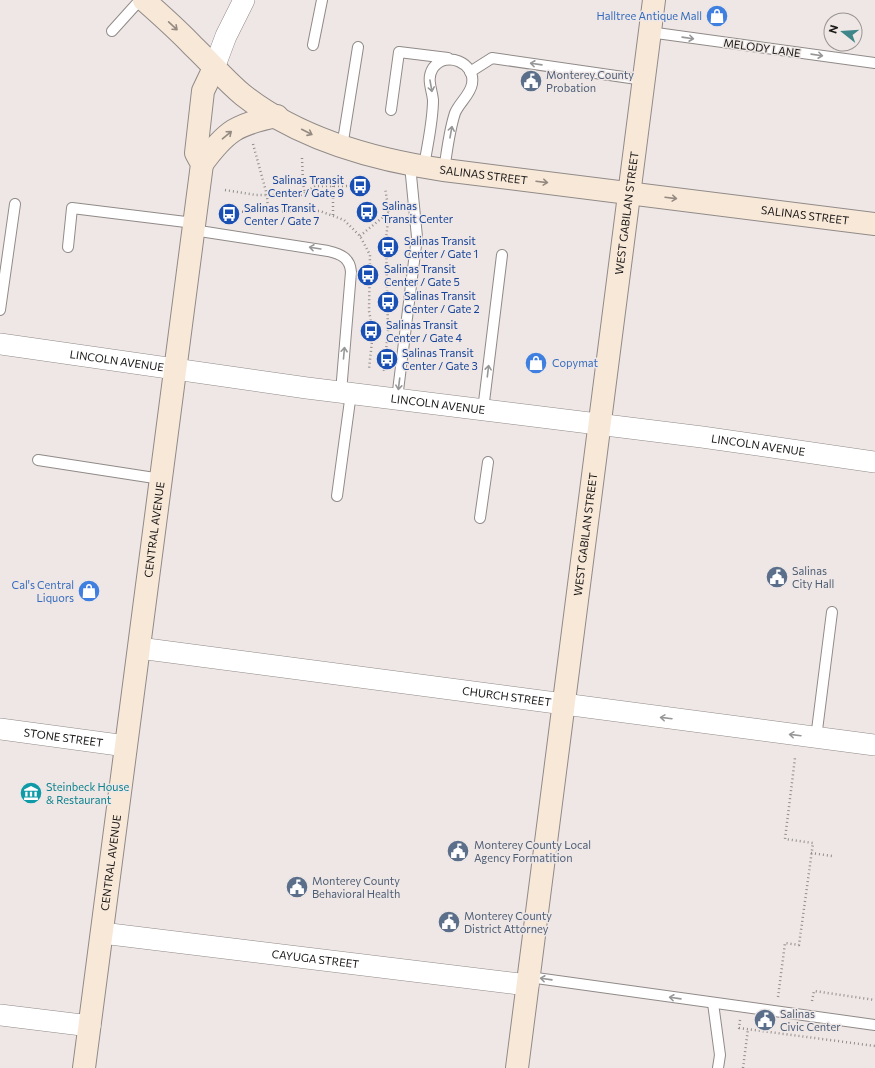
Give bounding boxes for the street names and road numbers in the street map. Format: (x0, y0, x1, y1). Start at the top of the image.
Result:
street label: MELODY LANE (723, 36, 802, 59)
street label: WEST GABILAN STREET (612, 150, 641, 275)
street label: SALINAS STREET (439, 162, 528, 186)
street label: SALINAS STREET (760, 203, 850, 227)
street label: LINCOLN AVENUE (69, 347, 165, 373)
street label: LINCOLN AVENUE (390, 391, 486, 416)
street label: LINCOLN AVENUE (711, 431, 806, 458)
street label: WEST GABILAN STREET (571, 472, 599, 597)
street label: CENTRAL AVENUE (141, 481, 166, 578)
street label: CHURCH STREET (462, 684, 552, 708)
street label: STONE STREET (23, 725, 104, 749)
street label: CENTRAL AVENUE (98, 814, 123, 911)
street label: CAYUGA STREET (271, 947, 360, 970)

